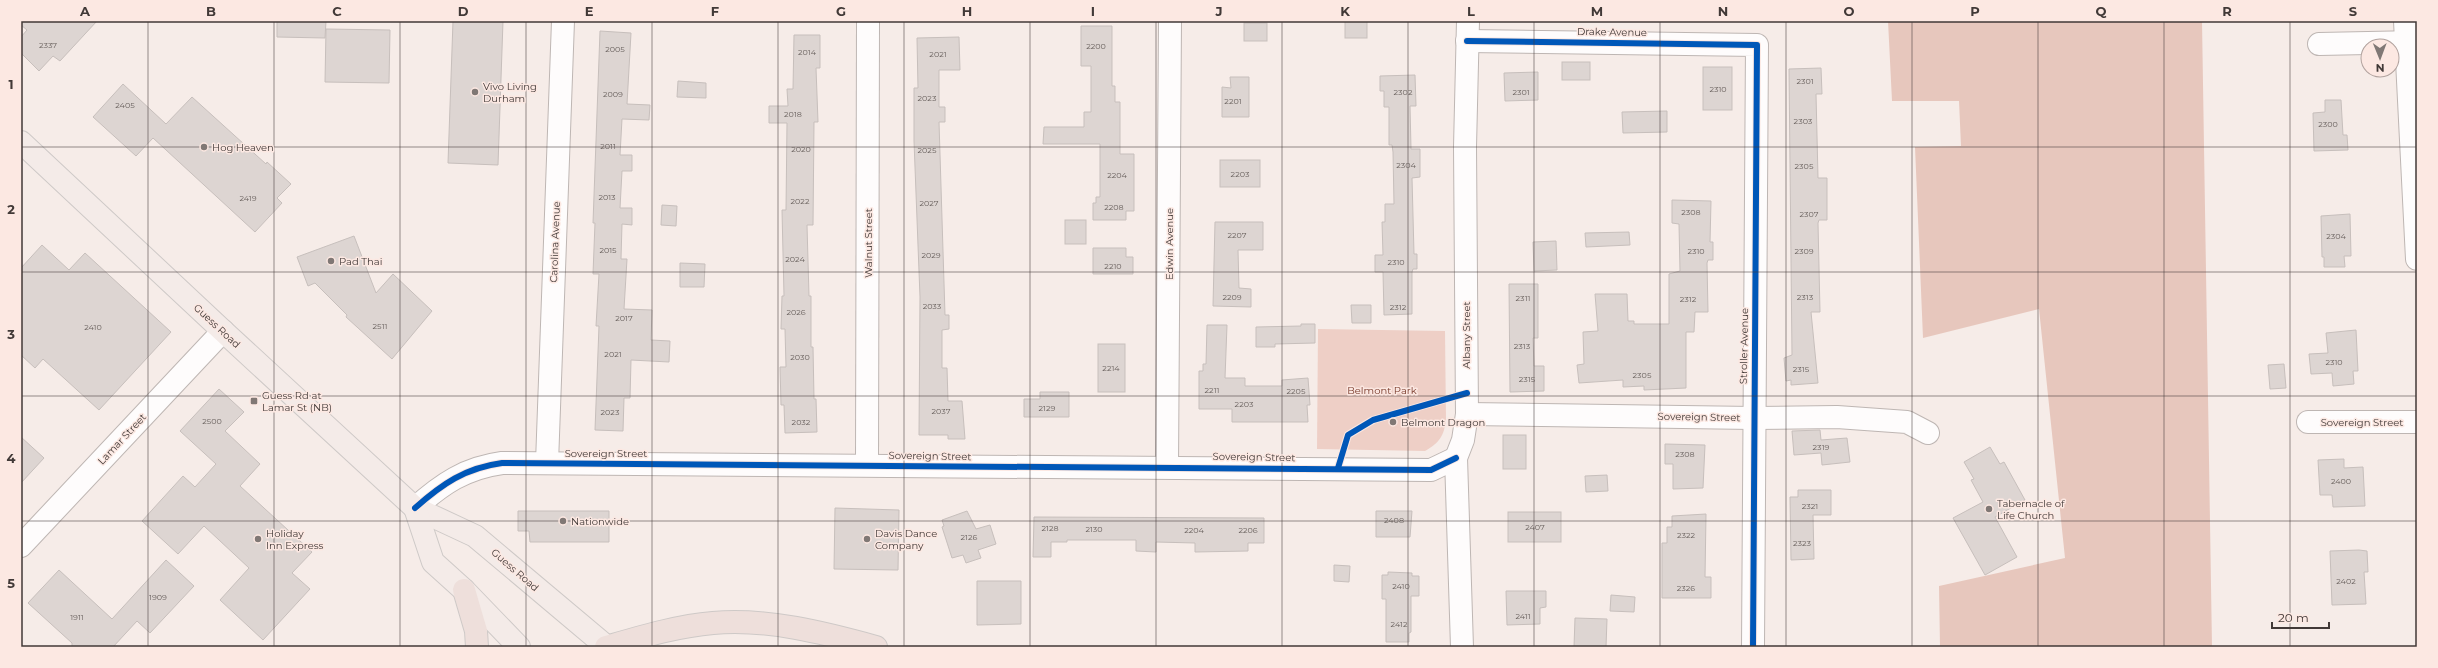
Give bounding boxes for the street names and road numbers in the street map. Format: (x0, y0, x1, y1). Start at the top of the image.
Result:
street label: Drake Avenue (1577, 25, 1647, 39)
street label: Carolina Avenue (547, 201, 563, 283)
street label: Walnut Street (862, 208, 875, 278)
street label: Edwin Avenue (1163, 208, 1176, 280)
street label: Guess Road (191, 301, 243, 351)
street label: Albany Street (1460, 301, 1473, 369)
street label: Stroller Avenue (1737, 308, 1751, 384)
street label: Sovereign Street (1658, 410, 1740, 424)
street label: Lamar Street (95, 411, 149, 467)
street label: Sovereign Street (2321, 416, 2403, 429)
street label: Sovereign Street (565, 447, 647, 460)
street label: Sovereign Street (889, 449, 971, 463)
street label: Sovereign Street (1213, 450, 1295, 464)
street label: Guess Road (488, 546, 542, 594)

